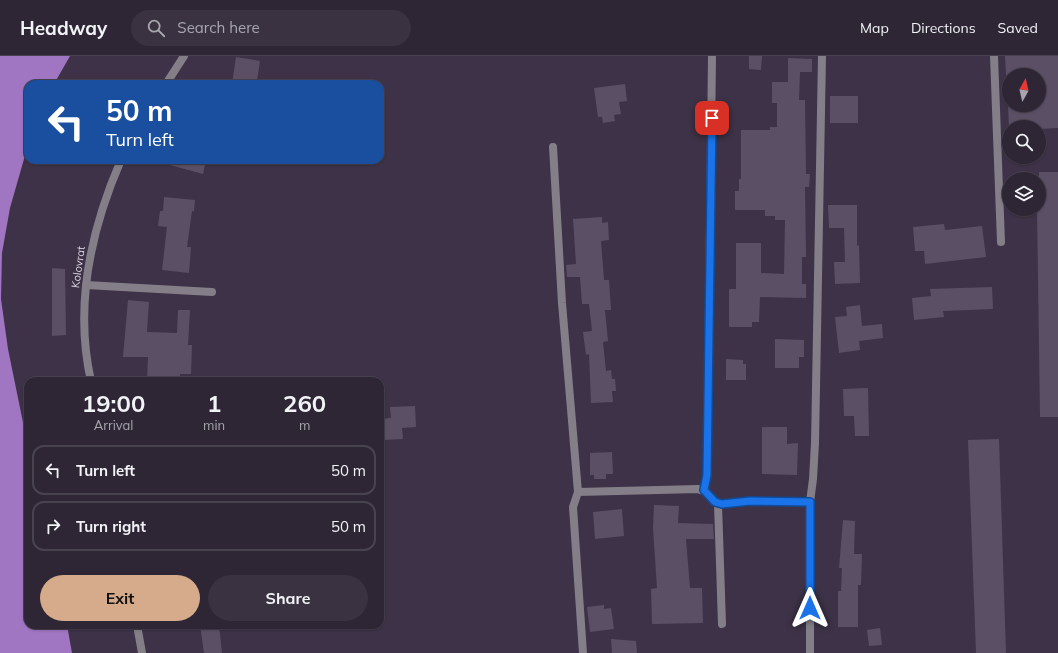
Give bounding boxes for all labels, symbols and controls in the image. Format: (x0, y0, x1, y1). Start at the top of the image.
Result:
search box (131, 10, 411, 46)
text: Headway (20, 16, 107, 40)
icon: search (145, 17, 167, 39)
text: Search here (177, 18, 260, 37)
text: Map (860, 19, 889, 37)
text: Directions (911, 19, 976, 37)
text: Saved (998, 19, 1038, 37)
north arrow (1002, 68, 1046, 112)
map controls (1002, 68, 1046, 216)
text: 50 m (106, 93, 172, 128)
icon: left (40, 96, 92, 148)
pin (695, 101, 729, 135)
icon: arrive (701, 107, 723, 129)
button: search (1002, 120, 1046, 164)
text: Turn left (106, 128, 174, 151)
button: layers (1002, 172, 1046, 216)
street label: Kolovrat (68, 245, 88, 289)
text: 19:00 (82, 388, 145, 418)
text: 1 (207, 388, 221, 418)
text: 260 (283, 388, 326, 418)
text: Arrival (94, 417, 133, 433)
text: min (203, 417, 225, 433)
text: m (299, 417, 310, 433)
icon: left (42, 459, 64, 481)
text: Turn left (76, 461, 135, 480)
text: 50 m (331, 461, 366, 480)
icon: right (42, 515, 64, 537)
text: Turn right (76, 517, 146, 536)
text: 50 m (331, 517, 366, 536)
button: Exit (40, 575, 200, 621)
button: Share (208, 575, 368, 621)
position arrow (789, 587, 831, 629)

